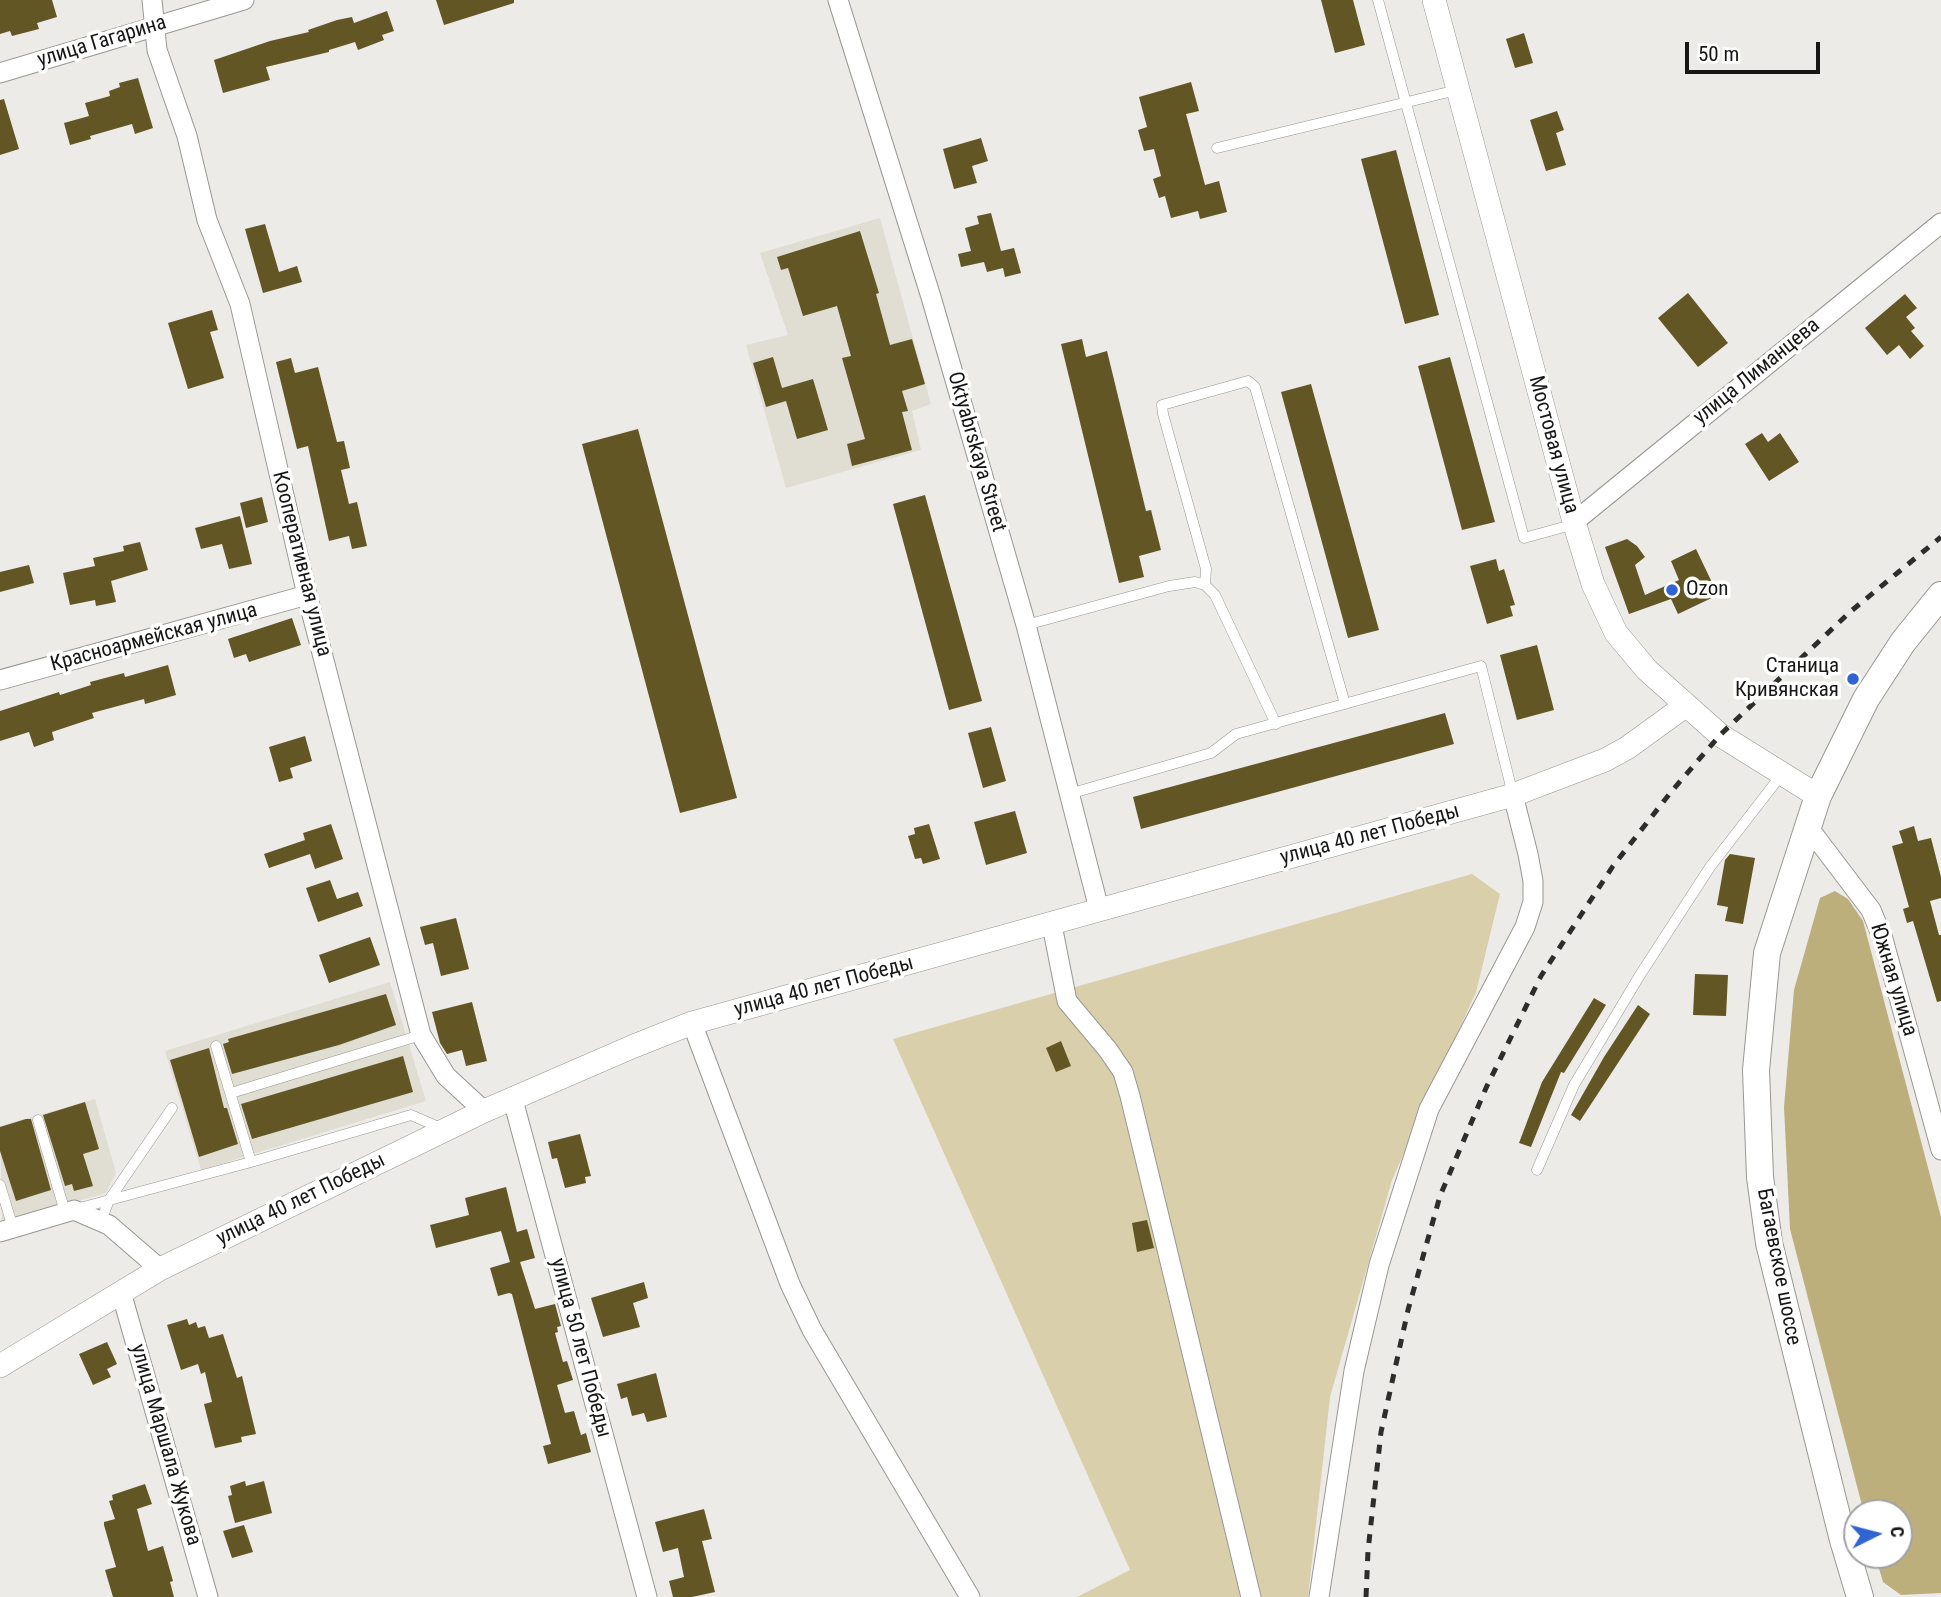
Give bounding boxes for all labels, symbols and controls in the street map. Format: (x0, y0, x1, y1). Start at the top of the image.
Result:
street label: улица Гагарина (35, 10, 169, 74)
scale bar (1689, 28, 1824, 72)
text: 50 m (1698, 42, 1739, 66)
street label: улица Лиманцева (1689, 313, 1825, 431)
street label: Oktyabrskaya Street (941, 369, 1011, 535)
street label: Мостовая улица (1523, 373, 1583, 517)
street label: Кооперативная улица (266, 469, 336, 659)
place label: Ozon (1686, 577, 1728, 603)
marker: Ozon (1664, 582, 1680, 598)
street label: Красноармейская улица (48, 598, 260, 678)
place label: Станица Кривянская (1735, 654, 1839, 704)
marker: Станица Кривянская (1845, 671, 1861, 687)
street label: улица 40 лет Победы (1278, 799, 1462, 871)
street label: Южная улица (1864, 921, 1922, 1039)
street label: улица 40 лет Победы (732, 951, 916, 1023)
street label: улица 40 лет Победы (213, 1148, 389, 1252)
street label: Багаевское шоссе (1750, 1186, 1806, 1348)
street label: улица 50 лет Победы (544, 1256, 616, 1440)
street label: улица Маршала Жукова (124, 1341, 206, 1549)
north arrow (1843, 1499, 1913, 1569)
text: С (1885, 1525, 1909, 1539)

